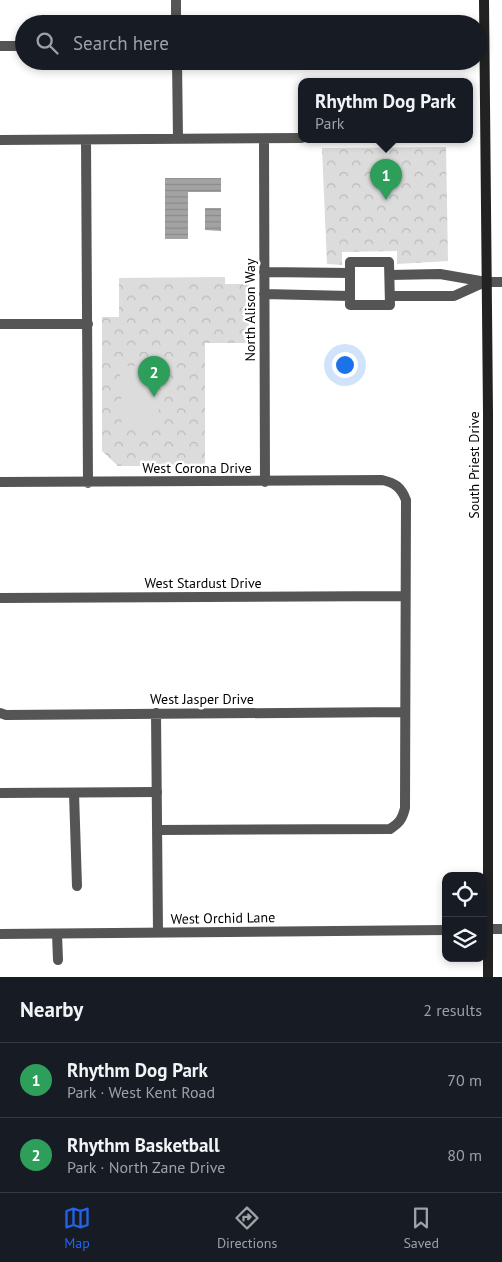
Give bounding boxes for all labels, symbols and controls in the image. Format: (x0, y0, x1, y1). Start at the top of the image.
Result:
search box (15, 15, 487, 70)
icon: search (33, 29, 61, 57)
text: Search here (73, 31, 169, 55)
popup (298, 78, 473, 143)
text: Rhythm Dog Park (315, 89, 456, 113)
text: Park (315, 113, 345, 133)
pin: 1 (370, 159, 402, 200)
street label: North Alison Way (241, 258, 259, 361)
your location (332, 352, 358, 378)
pin: 2 (138, 356, 170, 397)
street label: South Priest Drive (465, 411, 483, 519)
street label: West Corona Drive (142, 459, 252, 477)
street label: West Stardust Drive (144, 574, 262, 592)
street label: West Jasper Drive (150, 690, 254, 708)
map controls (442, 872, 487, 962)
button: locate (442, 872, 487, 917)
street label: West Orchid Lane (171, 908, 275, 928)
button: layers (442, 917, 487, 962)
text: Nearby (20, 996, 83, 1023)
text: 2 results (423, 1000, 482, 1020)
text: Rhythm Dog Park (67, 1058, 208, 1082)
text: 1 (31, 1070, 41, 1090)
text: 70 m (447, 1070, 482, 1090)
text: Park · West Kent Road (67, 1082, 215, 1102)
text: Rhythm Basketball (67, 1133, 219, 1157)
text: 2 (31, 1145, 41, 1165)
text: 80 m (447, 1145, 482, 1165)
text: Park · North Zane Drive (67, 1157, 225, 1177)
tab: Map (63, 1204, 91, 1252)
tab: Directions (217, 1204, 277, 1252)
tab: Saved (403, 1204, 439, 1252)

